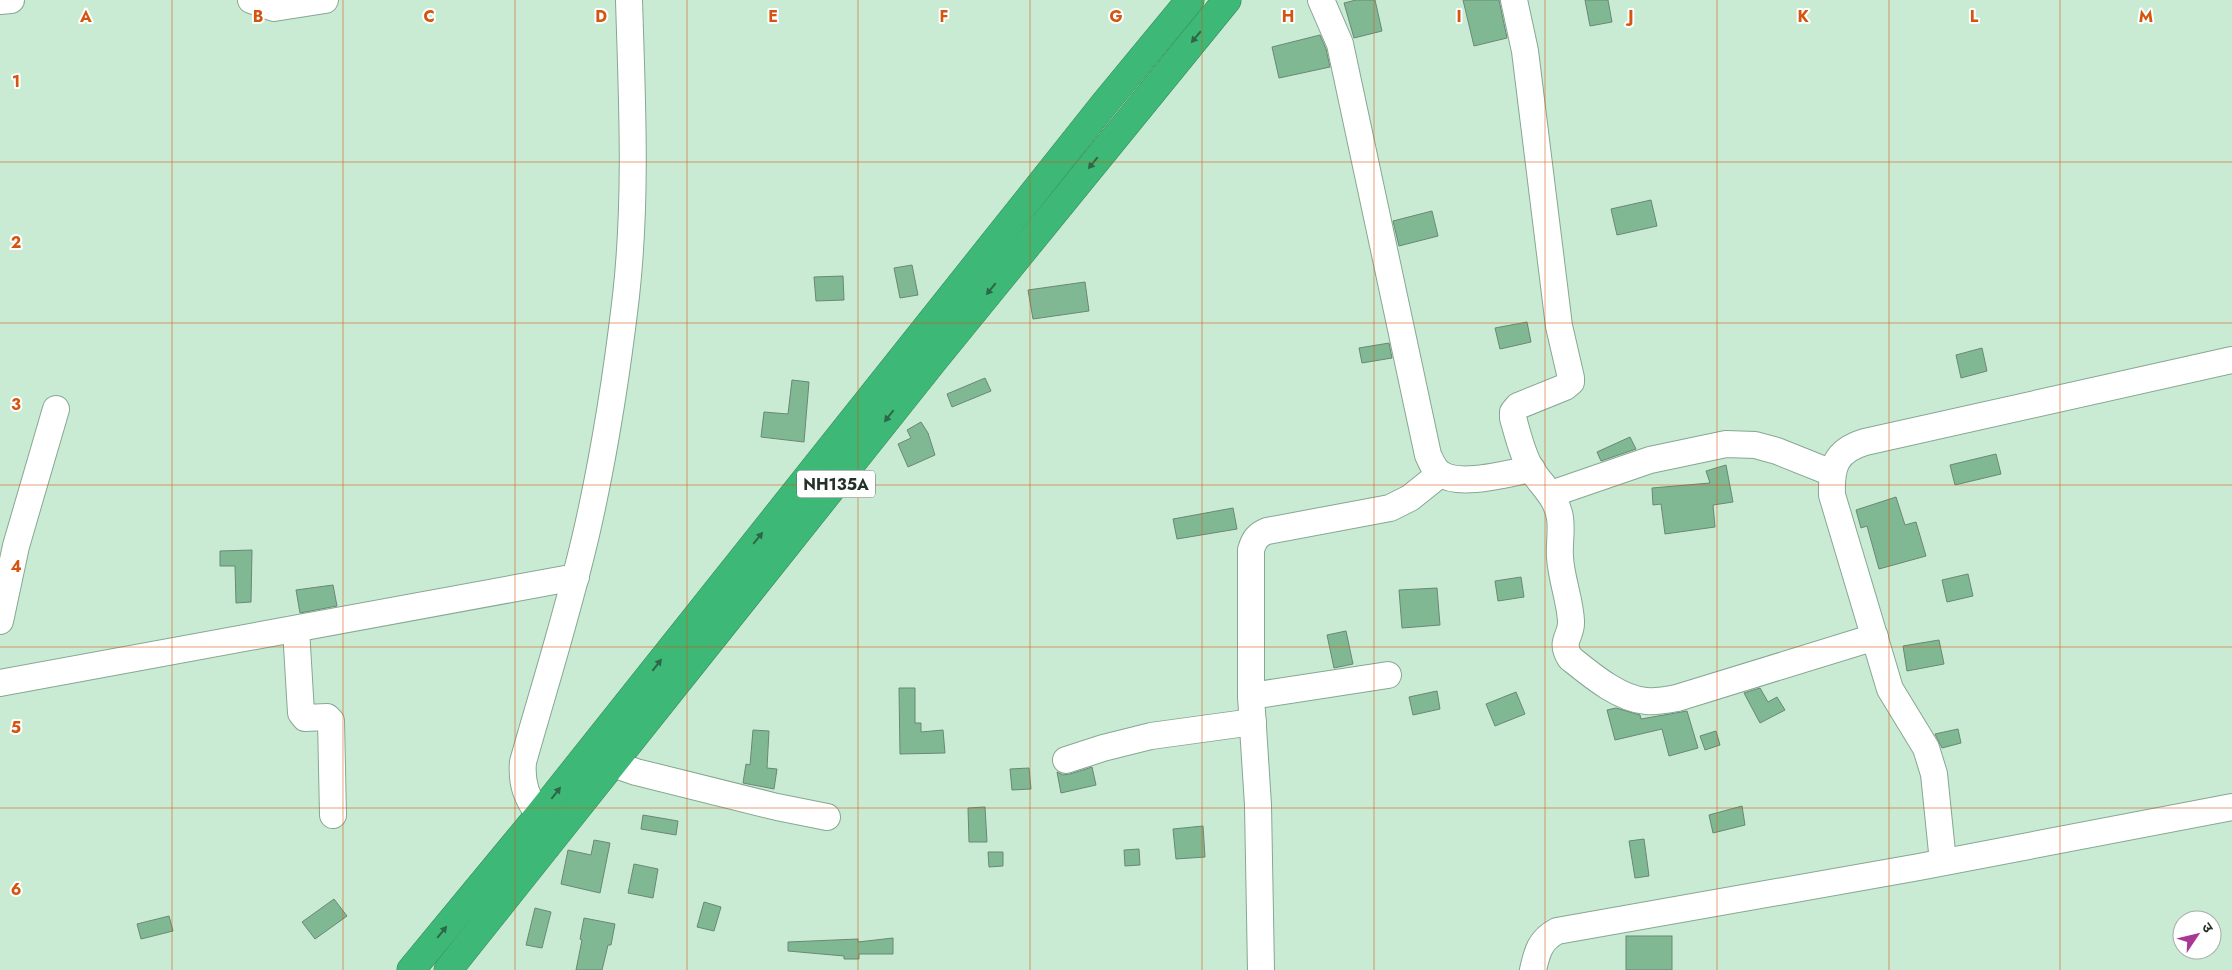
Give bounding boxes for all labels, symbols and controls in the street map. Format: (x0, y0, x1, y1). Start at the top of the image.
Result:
text: A (79, 5, 92, 28)
text: B (253, 5, 263, 28)
text: C (423, 5, 435, 28)
text: D (595, 5, 607, 28)
text: E (768, 5, 778, 28)
text: F (940, 5, 948, 28)
text: G (1109, 5, 1123, 28)
text: H (1282, 5, 1294, 28)
text: I (1456, 5, 1462, 28)
text: J (1625, 5, 1634, 28)
text: K (1797, 5, 1809, 28)
text: L (1970, 5, 1979, 28)
text: M (2139, 5, 2153, 28)
one-way arrow (1190, 31, 1202, 43)
text: 1 (12, 70, 20, 93)
one-way arrow (1087, 156, 1098, 169)
text: 2 (11, 231, 21, 254)
one-way arrow (985, 283, 996, 296)
text: 3 (11, 393, 21, 416)
one-way arrow (884, 410, 895, 423)
road number: NH135A (797, 470, 875, 498)
one-way arrow (752, 532, 763, 545)
text: 4 (10, 555, 22, 578)
one-way arrow (651, 659, 662, 672)
text: 5 (11, 716, 21, 739)
one-way arrow (551, 786, 561, 800)
text: 6 (11, 878, 21, 901)
north arrow (2172, 910, 2222, 960)
text: उ (2197, 918, 2219, 937)
one-way arrow (437, 926, 448, 939)

